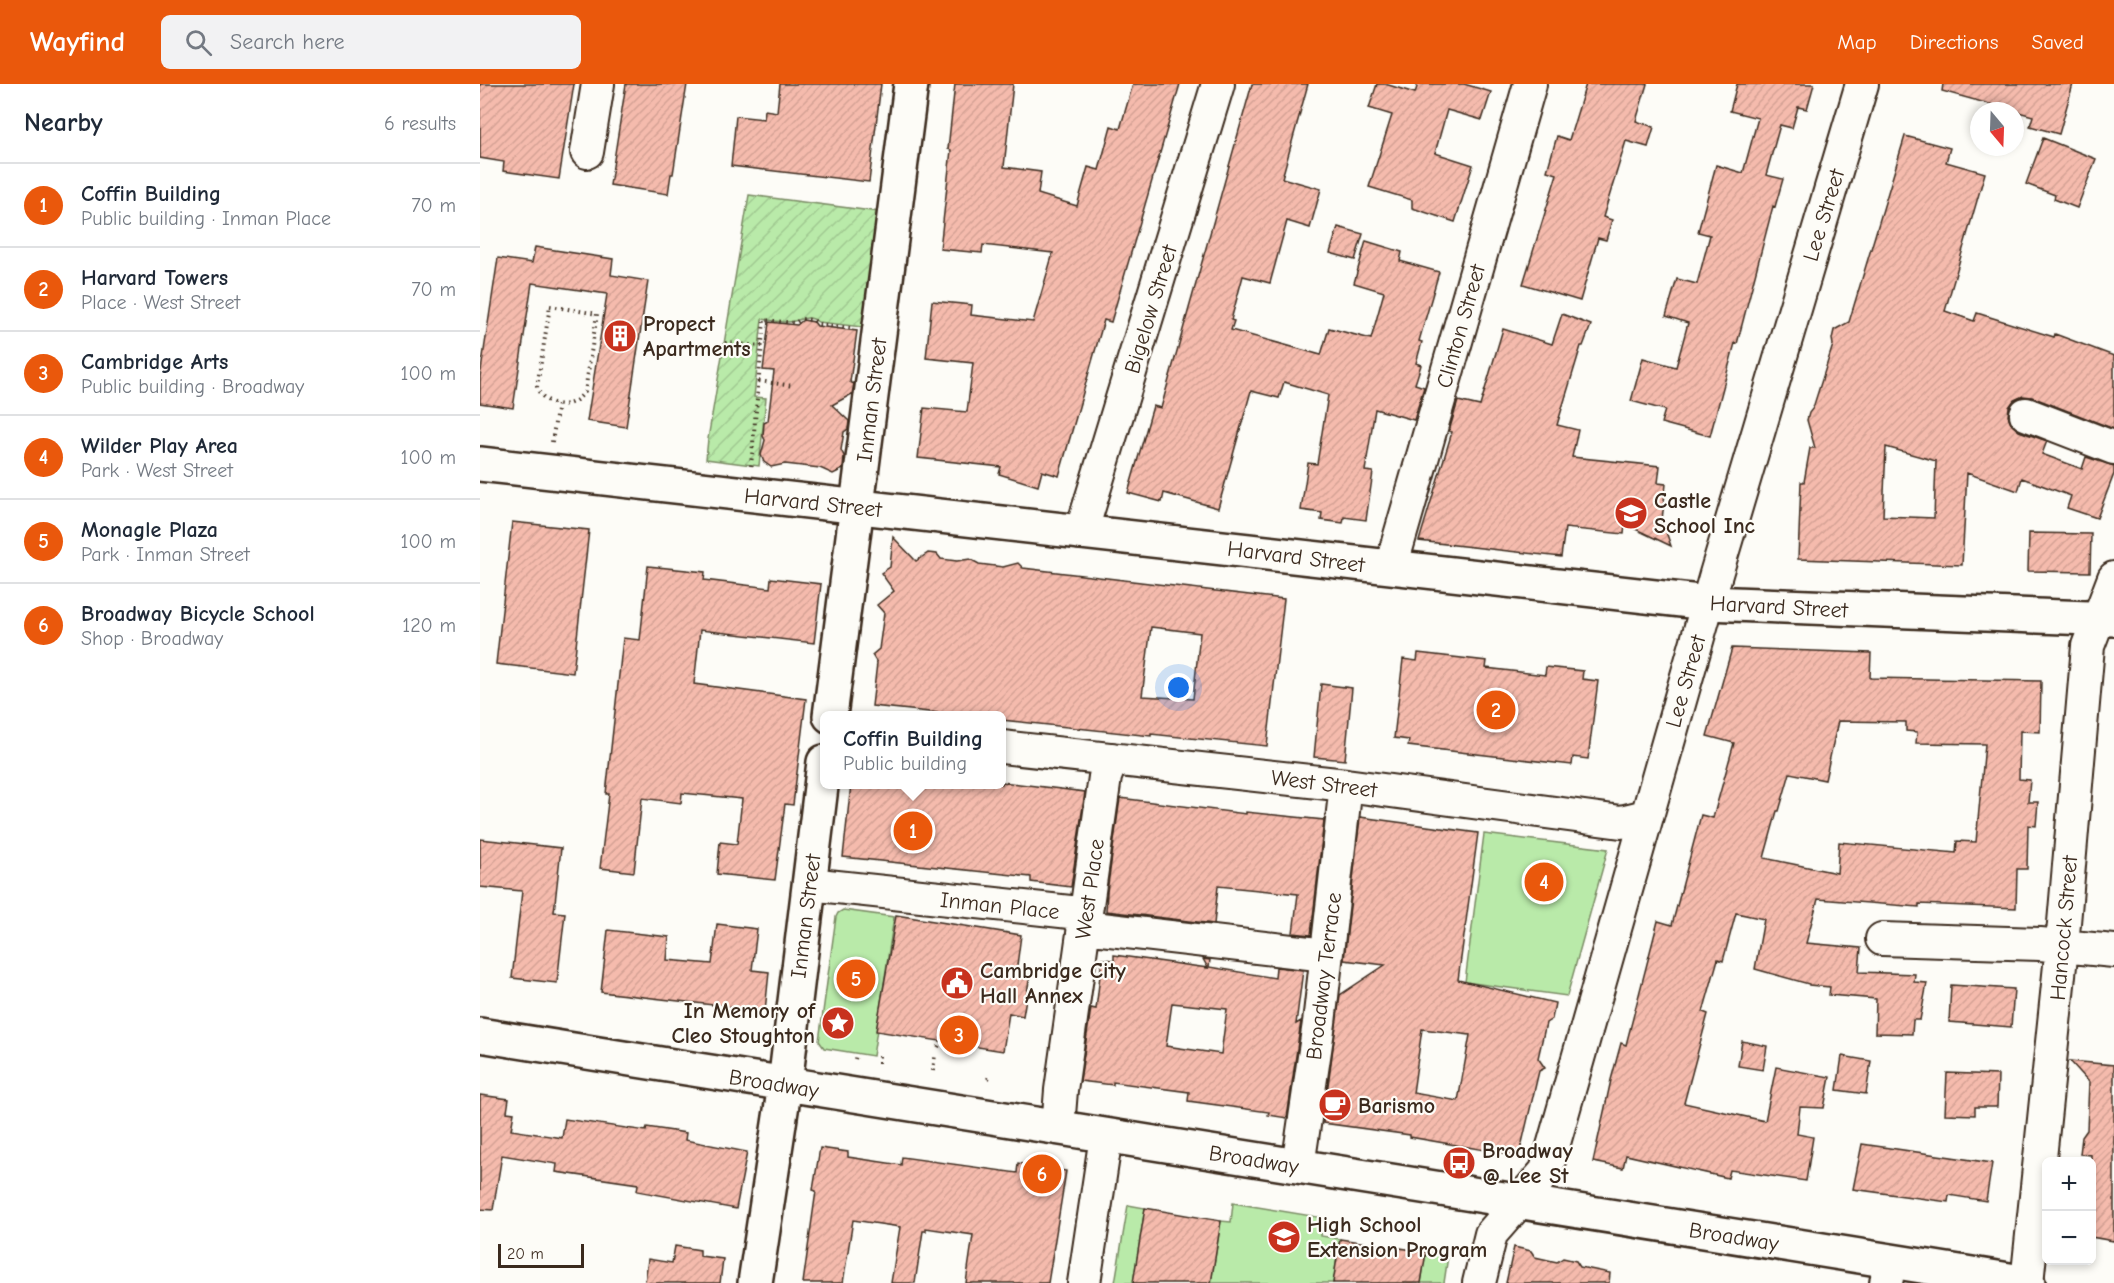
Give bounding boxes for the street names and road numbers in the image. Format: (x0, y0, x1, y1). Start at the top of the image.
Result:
street label: Lee Street (1798, 165, 1850, 265)
street label: Bigelow Street (1119, 241, 1183, 377)
street label: Clinton Street (1431, 261, 1491, 391)
street label: Inman Street (851, 336, 893, 464)
street label: Harvard Street (743, 483, 884, 523)
street label: Harvard Street (1226, 536, 1367, 578)
street label: Harvard Street (1709, 590, 1849, 624)
street label: Lee Street (1660, 631, 1712, 731)
street label: West Street (1269, 765, 1379, 803)
street label: West Place (1070, 837, 1110, 941)
street label: Inman Street (785, 852, 827, 980)
street label: Hancock Street (2045, 854, 2083, 1002)
street label: Inman Place (939, 887, 1061, 925)
street label: Broadway Terrace (1301, 891, 1347, 1061)
street label: Broadway (727, 1064, 821, 1104)
street label: Broadway (1207, 1140, 1301, 1180)
street label: Broadway (1687, 1217, 1781, 1257)

